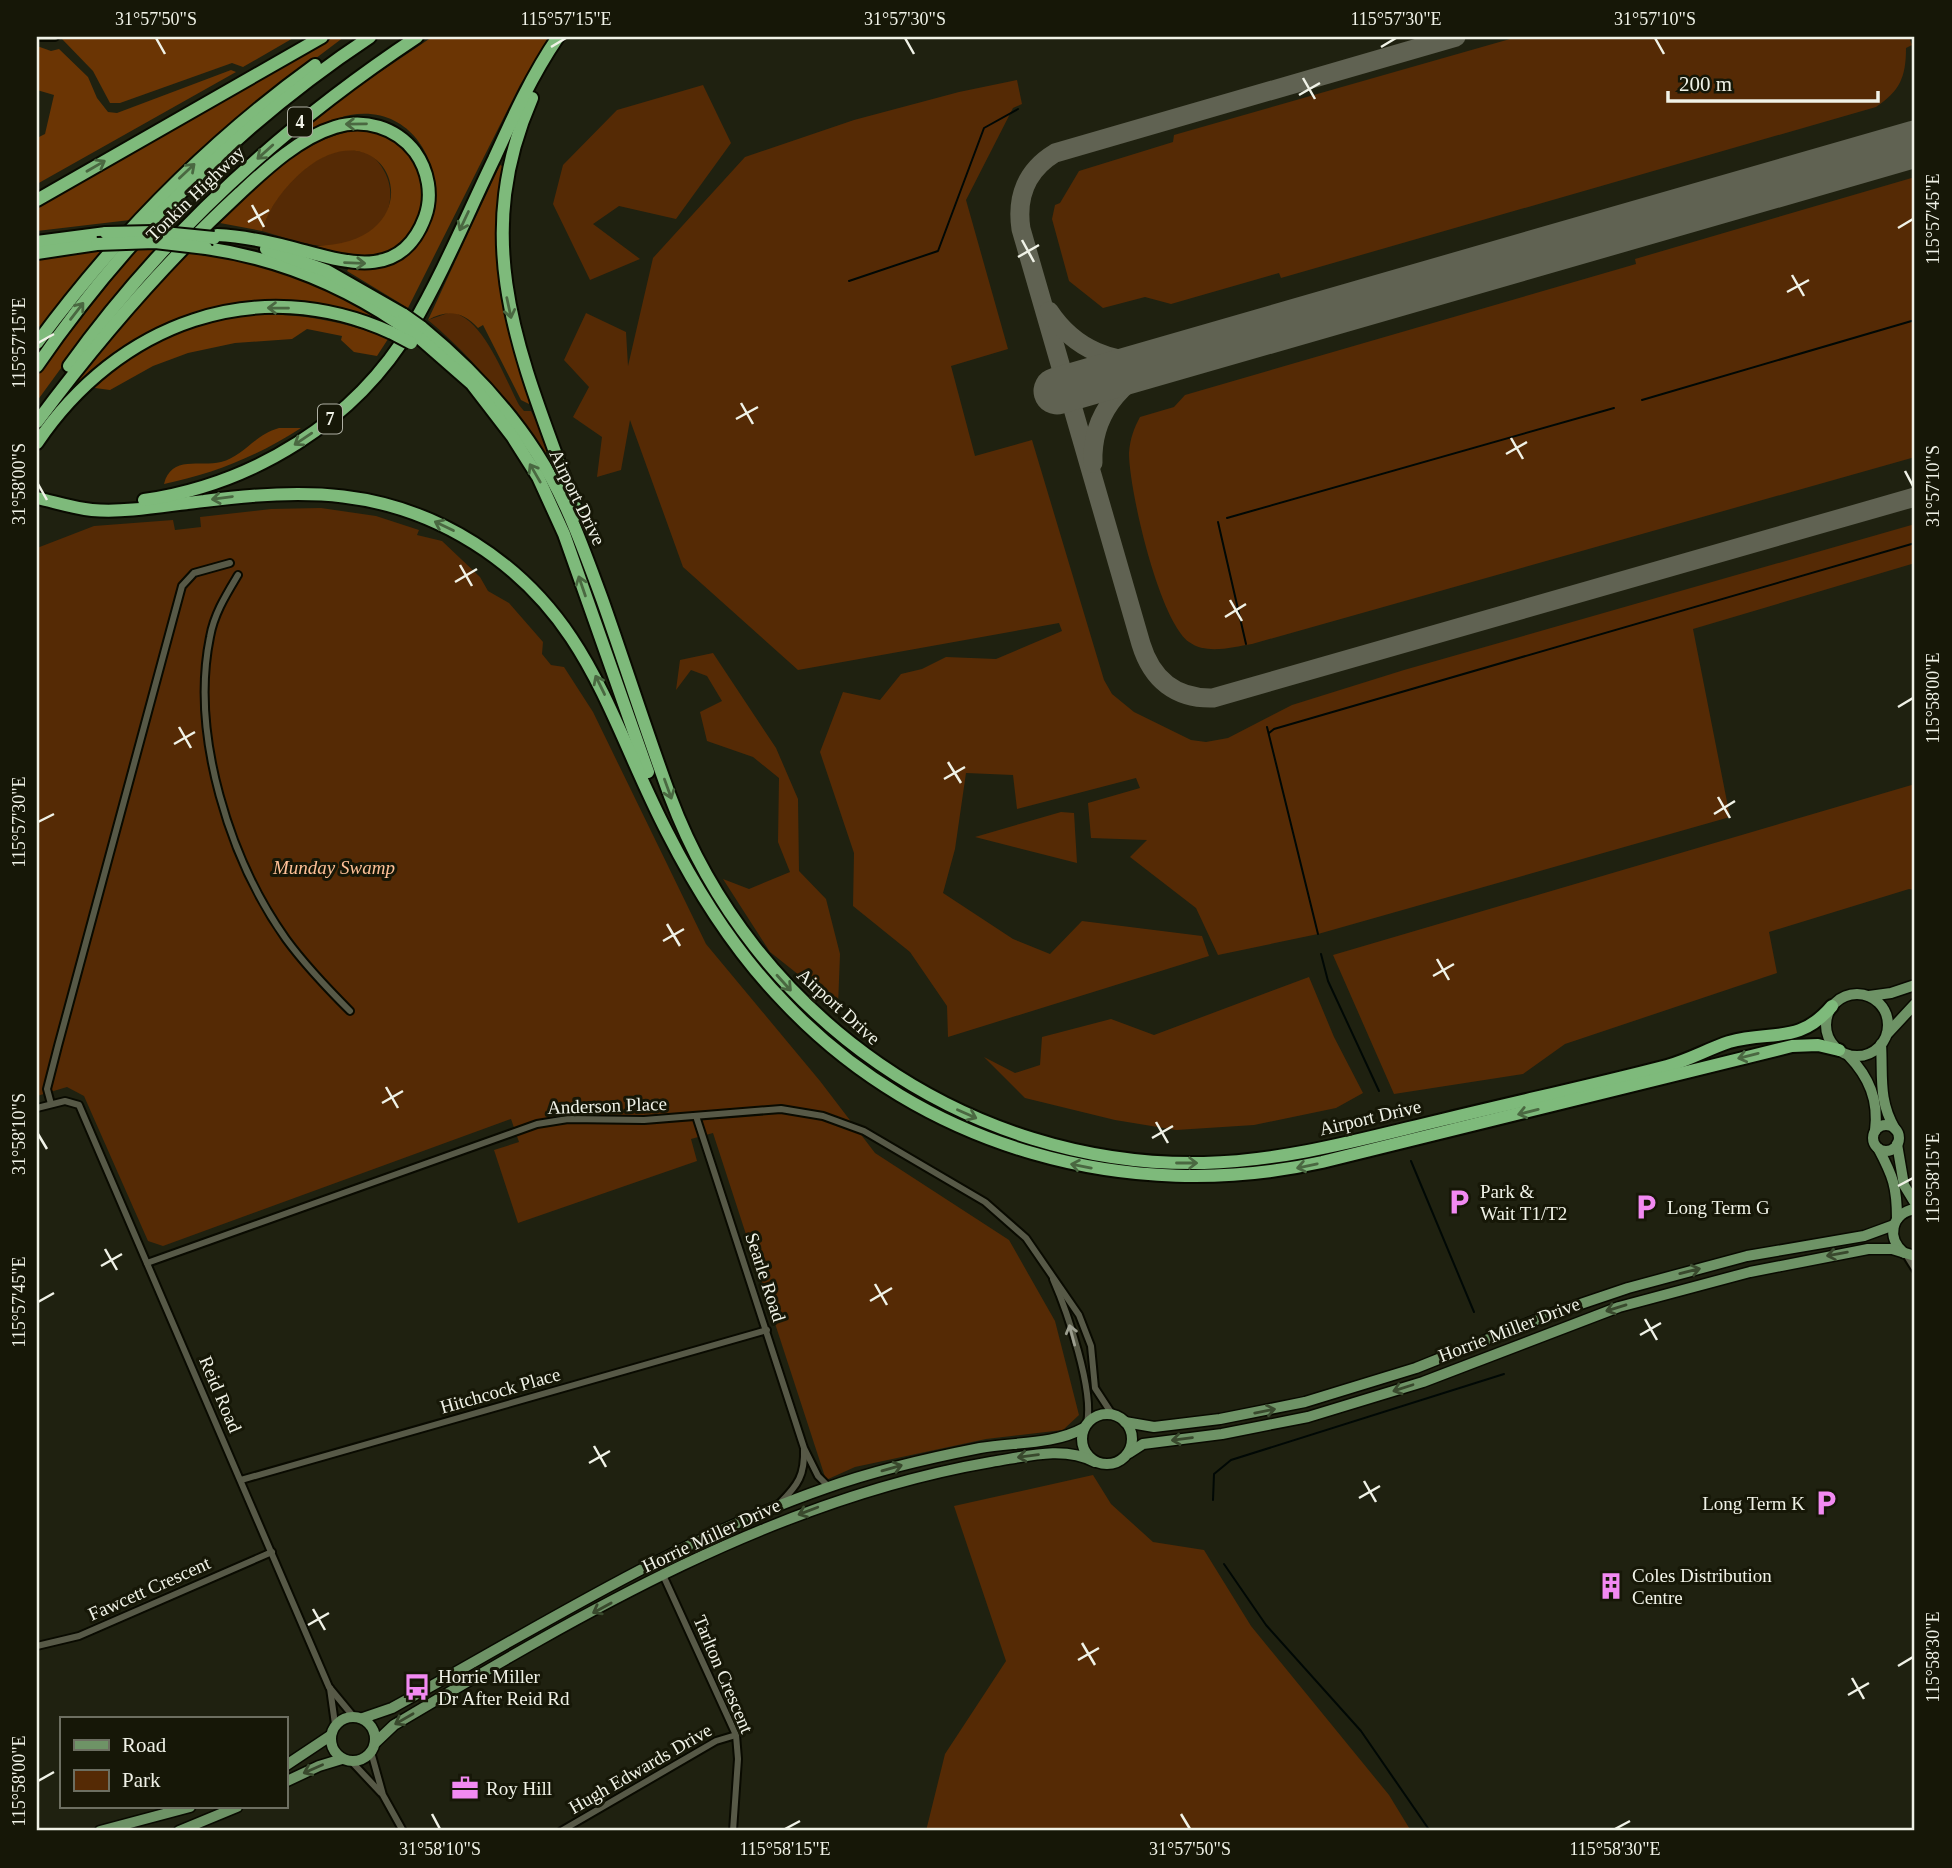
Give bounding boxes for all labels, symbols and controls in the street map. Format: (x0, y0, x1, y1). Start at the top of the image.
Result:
text: 31°57'50"S (115, 9, 197, 29)
text: 115°57'15"E (520, 9, 612, 29)
text: 31°57'30"S (864, 9, 946, 29)
text: 115°57'30"E (1350, 9, 1442, 29)
text: 31°57'10"S (1614, 9, 1696, 29)
scale bar (1668, 60, 1878, 104)
text: 200 m (1679, 72, 1732, 96)
road number: 4 (288, 107, 312, 136)
one-way arrow (345, 117, 368, 131)
street label: Tonkin Highway (142, 141, 249, 245)
one-way arrow (256, 144, 274, 160)
one-way arrow (85, 159, 106, 172)
one-way arrow (178, 163, 196, 179)
text: 115°57'45"E (1923, 173, 1943, 265)
one-way arrow (457, 210, 470, 231)
one-way arrow (343, 256, 366, 270)
one-way arrow (502, 296, 516, 319)
text: 115°57'15"E (9, 297, 29, 389)
one-way arrow (267, 301, 290, 314)
one-way arrow (70, 302, 85, 320)
road number: 7 (318, 404, 342, 433)
one-way arrow (293, 433, 313, 447)
text: 31°58'00"S (9, 443, 29, 525)
text: 31°57'10"S (1923, 445, 1943, 527)
street label: Airport Drive (545, 446, 610, 549)
one-way arrow (528, 463, 542, 483)
one-way arrow (211, 492, 234, 505)
one-way arrow (434, 519, 455, 533)
one-way arrow (575, 576, 587, 598)
text: 115°58'00"E (1923, 652, 1943, 744)
one-way arrow (593, 675, 607, 696)
text: 115°57'30"E (9, 776, 29, 868)
one-way arrow (662, 777, 675, 799)
park label: Munday Swamp (272, 857, 395, 878)
street label: Airport Drive (793, 964, 884, 1049)
one-way arrow (775, 973, 791, 991)
one-way arrow (1737, 1050, 1760, 1063)
text: 31°58'10"S (9, 1093, 29, 1175)
street label: Anderson Place (547, 1093, 667, 1118)
street label: Airport Drive (1317, 1096, 1423, 1139)
one-way arrow (1517, 1106, 1539, 1119)
one-way arrow (956, 1108, 977, 1121)
text: 115°58'15"E (1923, 1132, 1943, 1224)
one-way arrow (1176, 1156, 1199, 1170)
one-way arrow (1070, 1158, 1093, 1172)
one-way arrow (1296, 1159, 1319, 1173)
place label: Park & Wait T1/T2 (1480, 1181, 1567, 1224)
parking icon: Park & Wait T1/T2 (1444, 1187, 1474, 1217)
parking icon: Long Term G (1631, 1192, 1661, 1222)
place label: Long Term G (1667, 1197, 1770, 1218)
street label: Searle Road (741, 1230, 790, 1325)
one-way arrow (1826, 1248, 1849, 1262)
text: 115°57'45"E (9, 1256, 29, 1348)
one-way arrow (1678, 1264, 1701, 1277)
street label: Horrie Miller Drive (1435, 1293, 1583, 1366)
one-way arrow (1605, 1302, 1627, 1315)
one-way arrow (1065, 1324, 1078, 1347)
street label: Reid Road (195, 1353, 246, 1436)
street label: Hitchcock Place (438, 1363, 563, 1418)
one-way arrow (1393, 1383, 1415, 1395)
one-way arrow (1253, 1403, 1276, 1417)
one-way arrow (1171, 1432, 1194, 1445)
one-way arrow (1017, 1450, 1040, 1463)
one-way arrow (881, 1461, 903, 1474)
parking icon: Long Term K (1811, 1488, 1841, 1518)
place label: Long Term K (1702, 1493, 1805, 1514)
street label: Horrie Miller Drive (639, 1494, 784, 1577)
one-way arrow (797, 1505, 819, 1518)
street label: Fawcett Crescent (85, 1552, 214, 1625)
place label: Coles Distribution Centre (1632, 1565, 1772, 1608)
building icon: Coles Distribution Centre (1596, 1571, 1626, 1601)
one-way arrow (593, 1601, 613, 1615)
text: 115°58'30"E (1923, 1611, 1943, 1703)
street label: Tarlton Crescent (689, 1612, 758, 1737)
place label: Horrie Miller Dr After Reid Rd (438, 1666, 570, 1709)
bus stop icon: Horrie Miller Dr After Reid Rd (402, 1672, 432, 1702)
one-way arrow (394, 1713, 414, 1727)
legend (60, 1717, 287, 1808)
street label: Hugh Edwards Drive (565, 1719, 715, 1818)
text: Road (122, 1733, 167, 1757)
text: 115°58'00"E (9, 1735, 29, 1827)
one-way arrow (303, 1763, 324, 1776)
text: Park (122, 1768, 161, 1792)
office icon: Roy Hill (450, 1773, 480, 1803)
place label: Roy Hill (486, 1778, 552, 1799)
text: 31°58'10"S (399, 1839, 481, 1859)
text: 115°58'15"E (739, 1839, 831, 1859)
text: 31°57'50"S (1149, 1839, 1231, 1859)
text: 115°58'30"E (1569, 1839, 1661, 1859)

